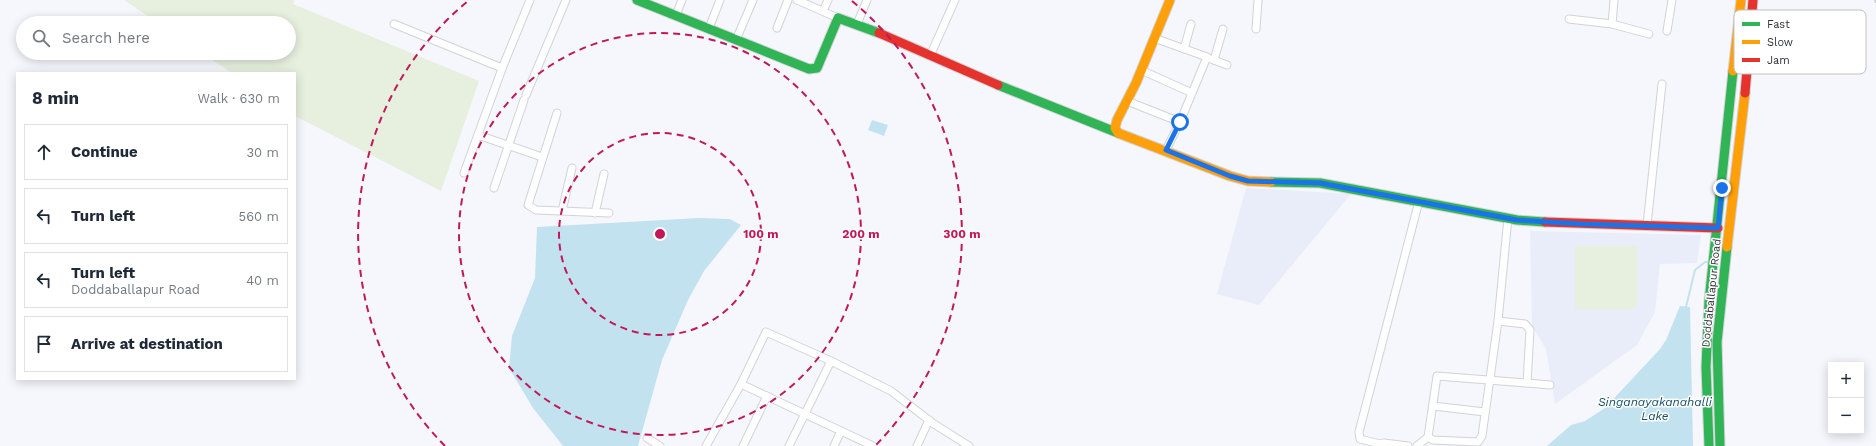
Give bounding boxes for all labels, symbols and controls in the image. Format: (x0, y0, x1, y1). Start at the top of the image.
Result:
legend (1734, 10, 1866, 74)
search box (16, 16, 296, 60)
text: Fast (1767, 18, 1790, 31)
icon: search (30, 27, 52, 49)
text: Search here (62, 29, 150, 47)
text: Slow (1767, 36, 1793, 49)
text: Jam (1767, 54, 1790, 67)
text: 8 min (32, 88, 79, 108)
text: Walk · 630 m (197, 91, 280, 106)
route start (1171, 113, 1189, 131)
icon: ahead (33, 141, 55, 163)
text: Continue (71, 143, 138, 161)
text: 30 m (247, 145, 279, 160)
route end (1713, 179, 1731, 197)
icon: left (33, 205, 55, 227)
text: Turn left (71, 207, 135, 225)
text: 560 m (239, 209, 279, 224)
centre of rings (653, 227, 667, 241)
text: 100 m (743, 227, 779, 241)
text: 200 m (842, 227, 880, 241)
text: 300 m (943, 227, 981, 241)
street label: Doddaballapur Road (1699, 238, 1724, 348)
text: Turn left (71, 264, 135, 282)
icon: left (33, 269, 55, 291)
text: 40 m (246, 273, 279, 288)
text: Doddaballapur Road (71, 282, 200, 297)
icon: arrive (33, 333, 55, 355)
text: Arrive at destination (71, 335, 223, 353)
map controls (1828, 362, 1864, 434)
button: + (1828, 362, 1864, 398)
water label: Singanayakanahalli Lake (1598, 395, 1713, 423)
button: − (1828, 398, 1864, 434)

